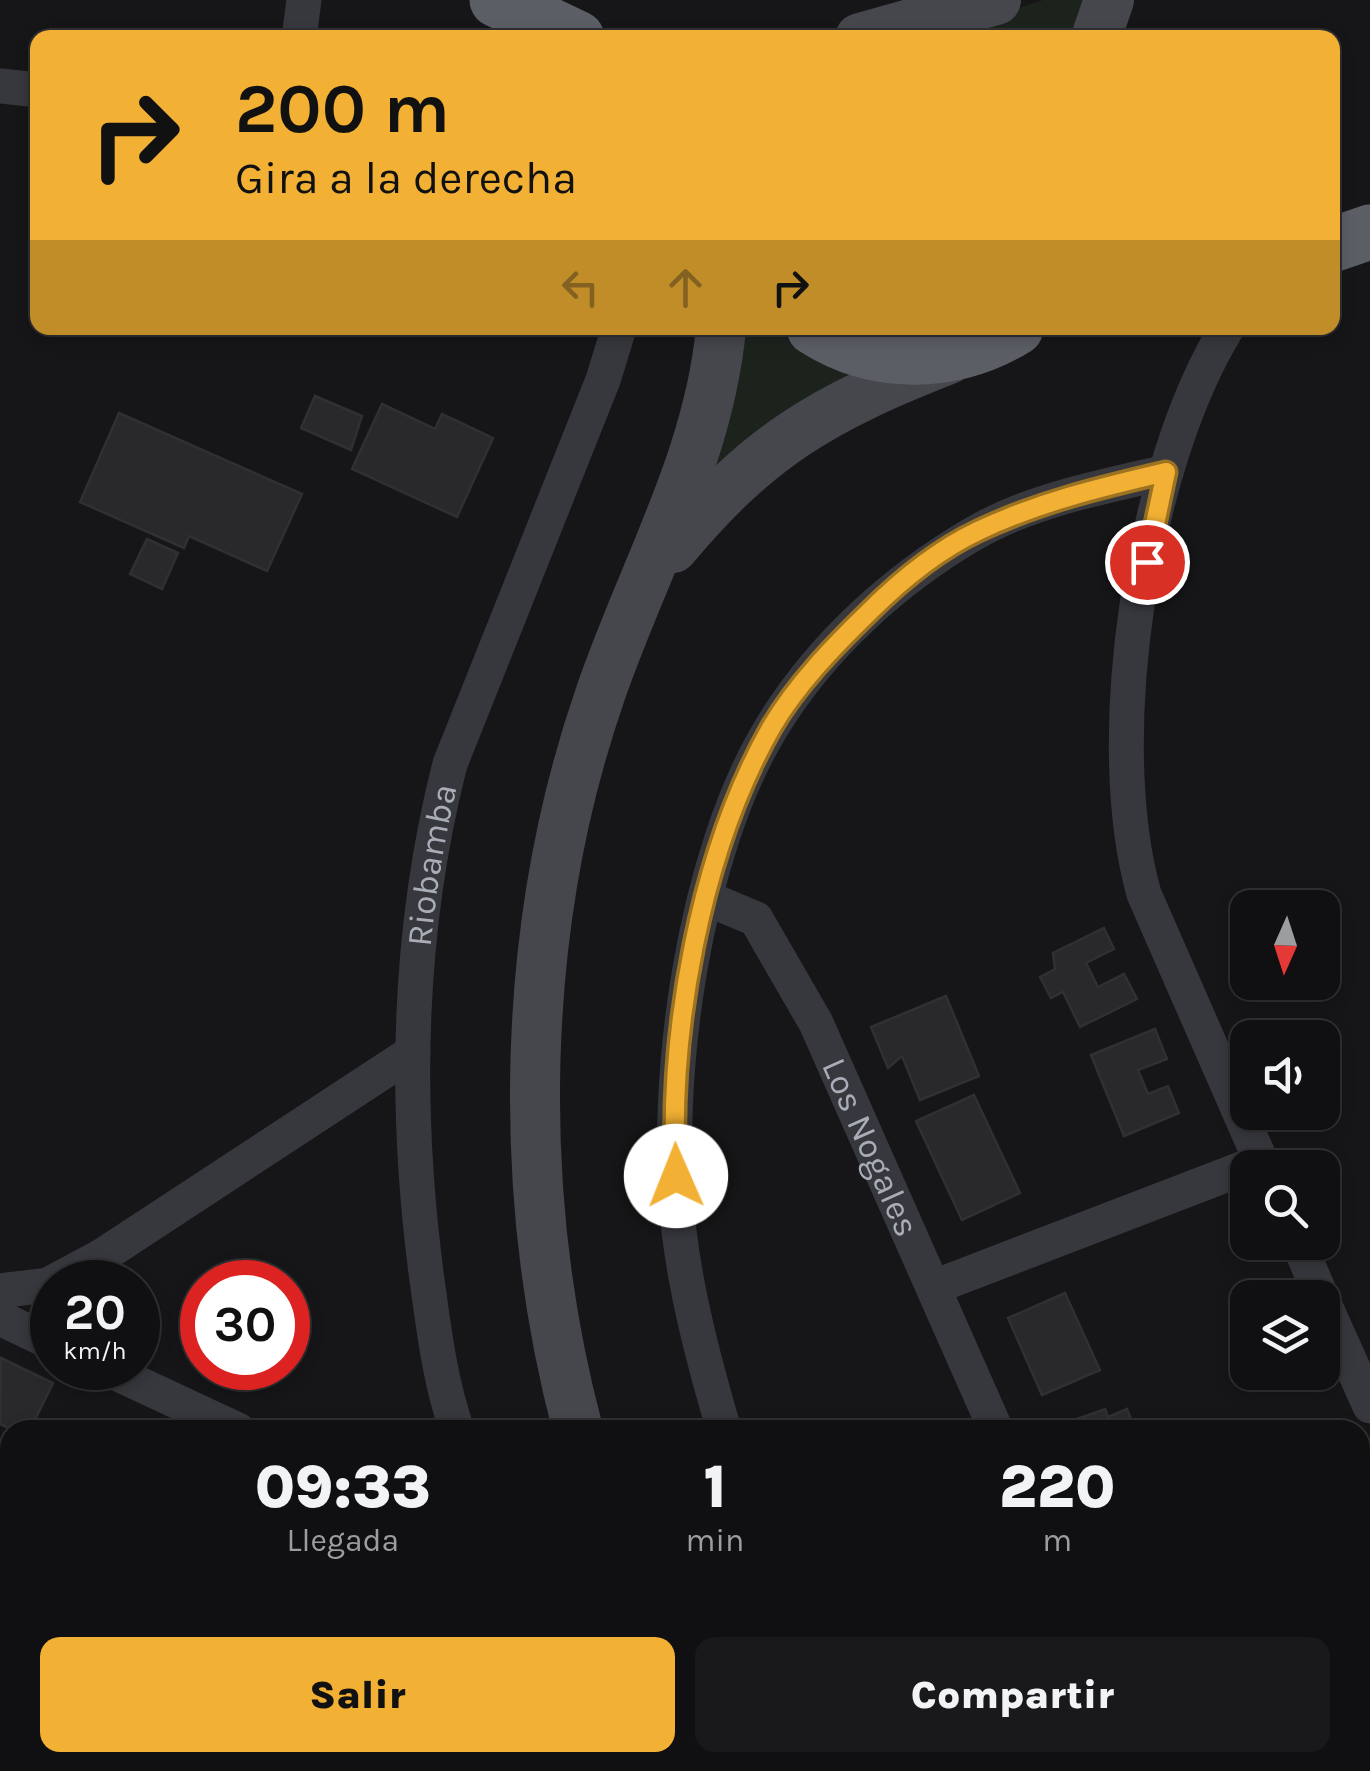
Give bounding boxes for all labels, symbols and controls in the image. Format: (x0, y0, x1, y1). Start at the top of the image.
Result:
text: 200 m (235, 68, 450, 150)
icon: right (70, 70, 200, 200)
text: Gira a la derecha (235, 152, 577, 204)
icon: left (553, 260, 608, 315)
icon: ahead (658, 260, 713, 315)
icon: right (763, 260, 818, 315)
pin (1105, 520, 1190, 605)
icon: arrive (1120, 535, 1175, 590)
street label: Riobamba (398, 780, 465, 948)
north arrow (1230, 890, 1340, 1000)
map controls (1230, 890, 1340, 1390)
button: sound (1230, 1020, 1340, 1130)
street label: Los Nogales (814, 1052, 928, 1243)
position arrow (624, 1124, 728, 1228)
button: search (1230, 1150, 1340, 1260)
speed limit sign: 30 (180, 1260, 310, 1390)
button: layers (1230, 1280, 1340, 1390)
text: 20 (64, 1283, 126, 1342)
text: km/h (63, 1336, 127, 1365)
text: 09:33 (255, 1452, 431, 1522)
text: 1 (703, 1452, 726, 1522)
text: 220 (999, 1452, 1115, 1522)
text: Llegada (286, 1522, 399, 1559)
text: min (686, 1522, 744, 1559)
text: m (1042, 1522, 1072, 1559)
button: Salir (40, 1637, 675, 1752)
button: Compartir (695, 1637, 1330, 1752)

